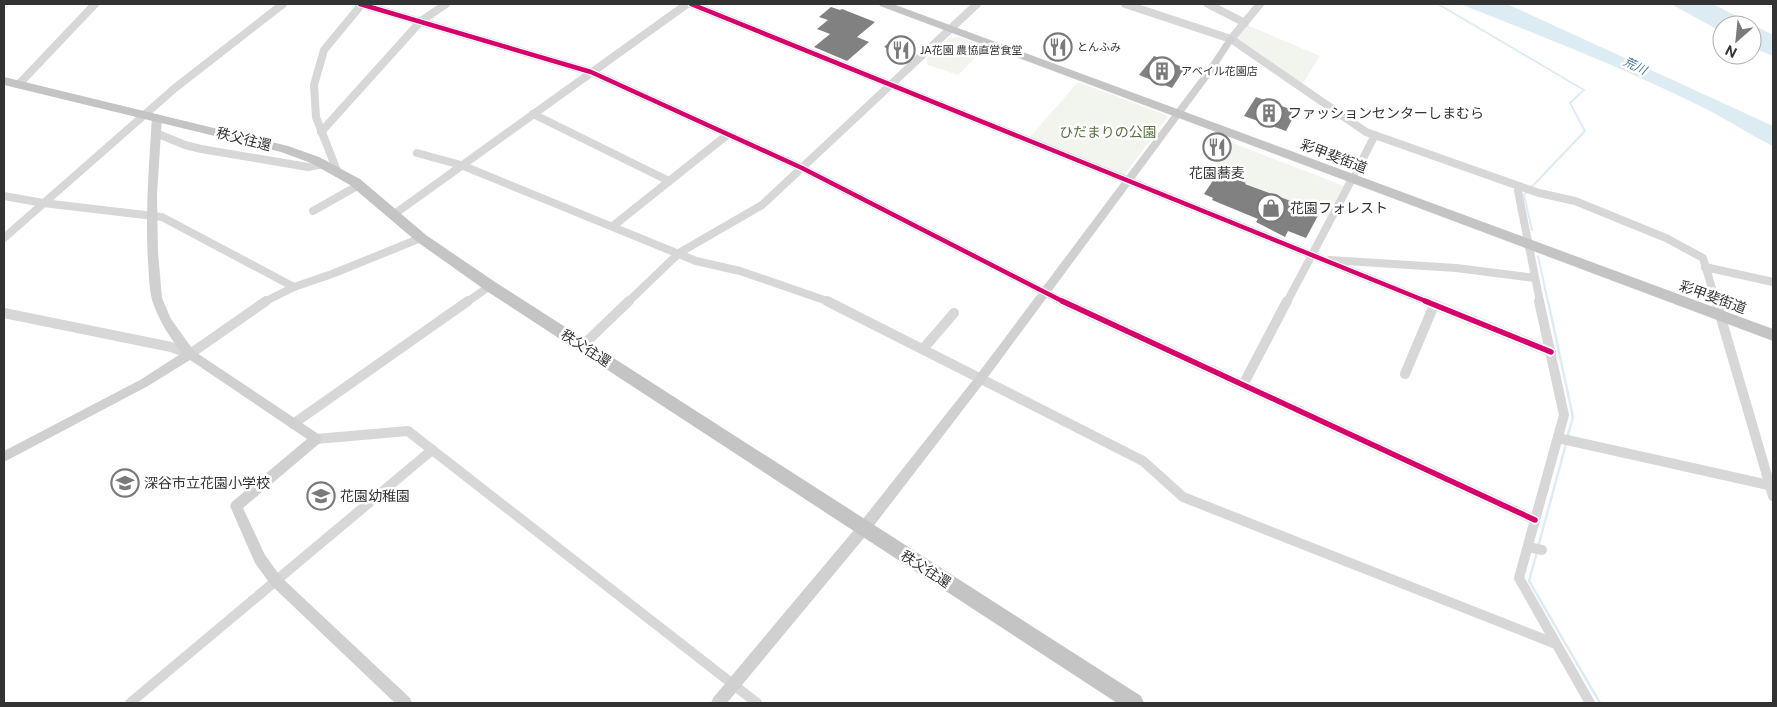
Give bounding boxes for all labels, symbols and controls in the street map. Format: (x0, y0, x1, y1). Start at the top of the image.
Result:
north arrow (1712, 15, 1762, 65)
restaurant icon: とんふみ (1043, 32, 1073, 62)
restaurant icon: JA花園 農協直営食堂 (886, 35, 916, 65)
place label: とんふみ (1077, 41, 1121, 53)
text: N (1723, 42, 1740, 61)
place label: JA花園 農協直営食堂 (920, 44, 1022, 56)
water label: 荒川 (1621, 54, 1651, 78)
building icon: アベイル花園店 (1147, 56, 1177, 86)
place label: アベイル花園店 (1181, 65, 1258, 77)
building icon: ファッションセンターしまむら (1254, 98, 1284, 128)
place label: ファッションセンターしまむら (1288, 105, 1484, 121)
street label: 秩父往還 (215, 124, 273, 154)
park label: ひだまりの公園 (1059, 124, 1157, 140)
restaurant icon: 花園蕎麦 (1202, 132, 1232, 162)
street label: 彩甲斐街道 (1298, 136, 1370, 176)
place label: 花園蕎麦 (1189, 165, 1245, 181)
shop icon: 花園フォレスト (1256, 193, 1286, 223)
place label: 花園フォレスト (1290, 200, 1388, 216)
street label: 彩甲斐街道 (1677, 278, 1749, 316)
street label: 秩父往還 (558, 326, 614, 370)
school or university icon: 深谷市立花園小学校 (110, 468, 140, 498)
place label: 深谷市立花園小学校 (144, 475, 270, 491)
school or university icon: 花園幼稚園 (306, 481, 336, 511)
place label: 花園幼稚園 (340, 488, 410, 504)
street label: 秩父往還 (898, 547, 954, 591)

